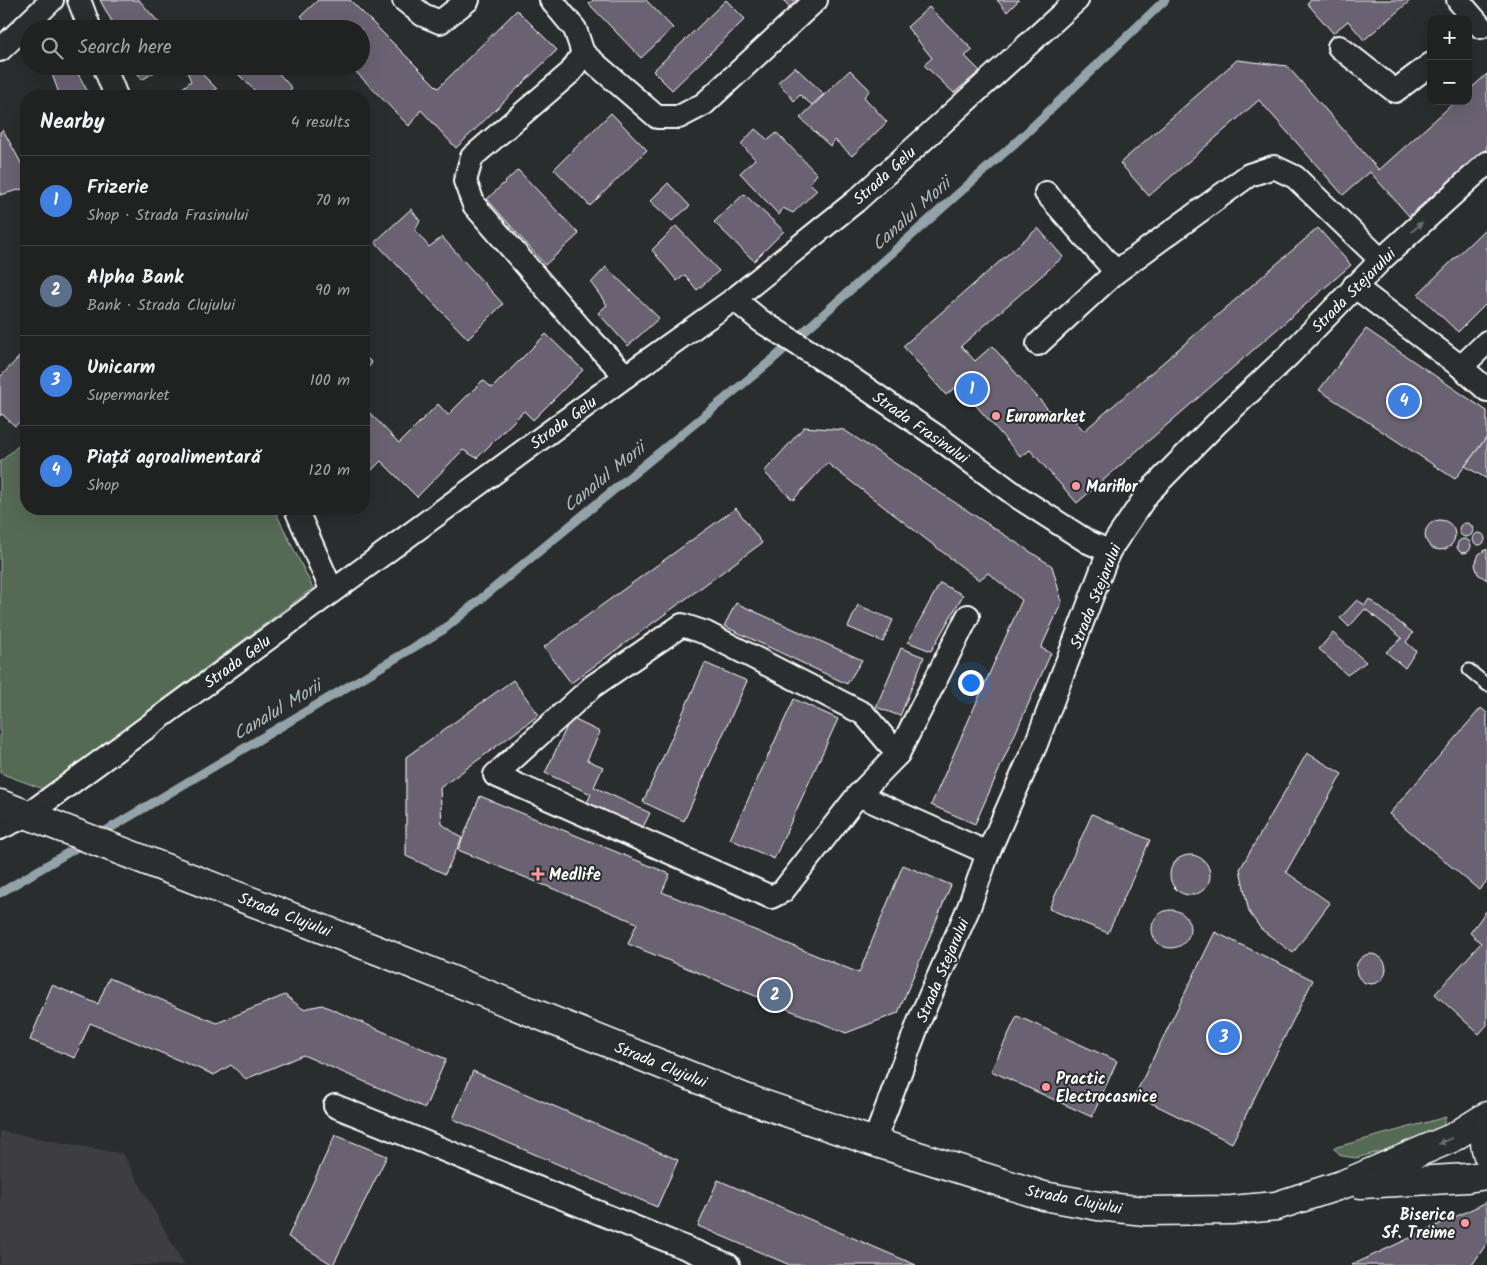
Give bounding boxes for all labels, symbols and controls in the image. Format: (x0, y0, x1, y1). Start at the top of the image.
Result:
map controls (1427, 15, 1472, 105)
button: + (1427, 15, 1472, 60)
search box (20, 20, 370, 75)
text: Search here (78, 33, 172, 63)
icon: search (38, 34, 66, 62)
button: − (1427, 60, 1472, 105)
text: Nearby (40, 106, 105, 139)
text: 4 results (291, 110, 350, 135)
street label: Strada Gelu (848, 141, 923, 211)
water label: Canalul Morii (866, 169, 961, 259)
text: Frizerie (87, 173, 149, 203)
text: 1 (54, 188, 58, 213)
text: 70 m (315, 188, 350, 213)
text: Shop · Strada Frasinului (87, 203, 248, 228)
one-way arrow (1410, 221, 1422, 233)
street label: Strada Stejarului (1306, 242, 1403, 339)
text: Alpha Bank (87, 263, 183, 293)
text: 2 (51, 278, 61, 303)
text: 90 m (315, 278, 350, 303)
text: Bank · Strada Clujului (87, 293, 235, 318)
text: Unicarm (87, 353, 155, 383)
text: 3 (52, 368, 60, 393)
text: 100 m (310, 368, 350, 393)
pin: 1 (956, 370, 988, 408)
pin: 4 (1388, 382, 1420, 420)
text: Supermarket (87, 383, 170, 408)
street label: Strada Frasinului (867, 386, 974, 472)
street label: Strada Gelu (525, 390, 603, 456)
place label: Euromarket (1006, 405, 1086, 430)
marker: Euromarket (990, 410, 1002, 422)
water label: Canalul Morii (557, 433, 655, 521)
text: Piață agroalimentară (87, 443, 261, 473)
text: 4 (52, 458, 60, 483)
text: 120 m (309, 458, 350, 483)
text: Shop (87, 473, 119, 498)
place label: Mariflor (1086, 475, 1139, 500)
marker: Mariflor (1070, 480, 1082, 492)
street label: Strada Stejarului (1064, 539, 1129, 653)
street label: Strada Gelu (199, 629, 277, 695)
your location (958, 670, 984, 696)
water label: Canalul Morii (228, 671, 331, 749)
place label: Medlife (549, 863, 601, 888)
marker: Medlife (531, 867, 545, 881)
street label: Strada Clujului (234, 886, 336, 945)
street label: Strada Stejarului (910, 913, 977, 1027)
pin: 2 (759, 976, 791, 1014)
pin: 3 (1208, 1018, 1240, 1056)
street label: Strada Clujului (610, 1035, 712, 1096)
place label: Practic Electrocasnice (1056, 1067, 1157, 1110)
marker: Practic Electrocasnice (1040, 1081, 1052, 1093)
one-way arrow (1438, 1137, 1452, 1145)
street label: Strada Clujului (1023, 1179, 1125, 1222)
place label: Biserica Sf. Treime (1382, 1203, 1455, 1246)
marker: Biserica Sf. Treime (1459, 1217, 1471, 1229)

